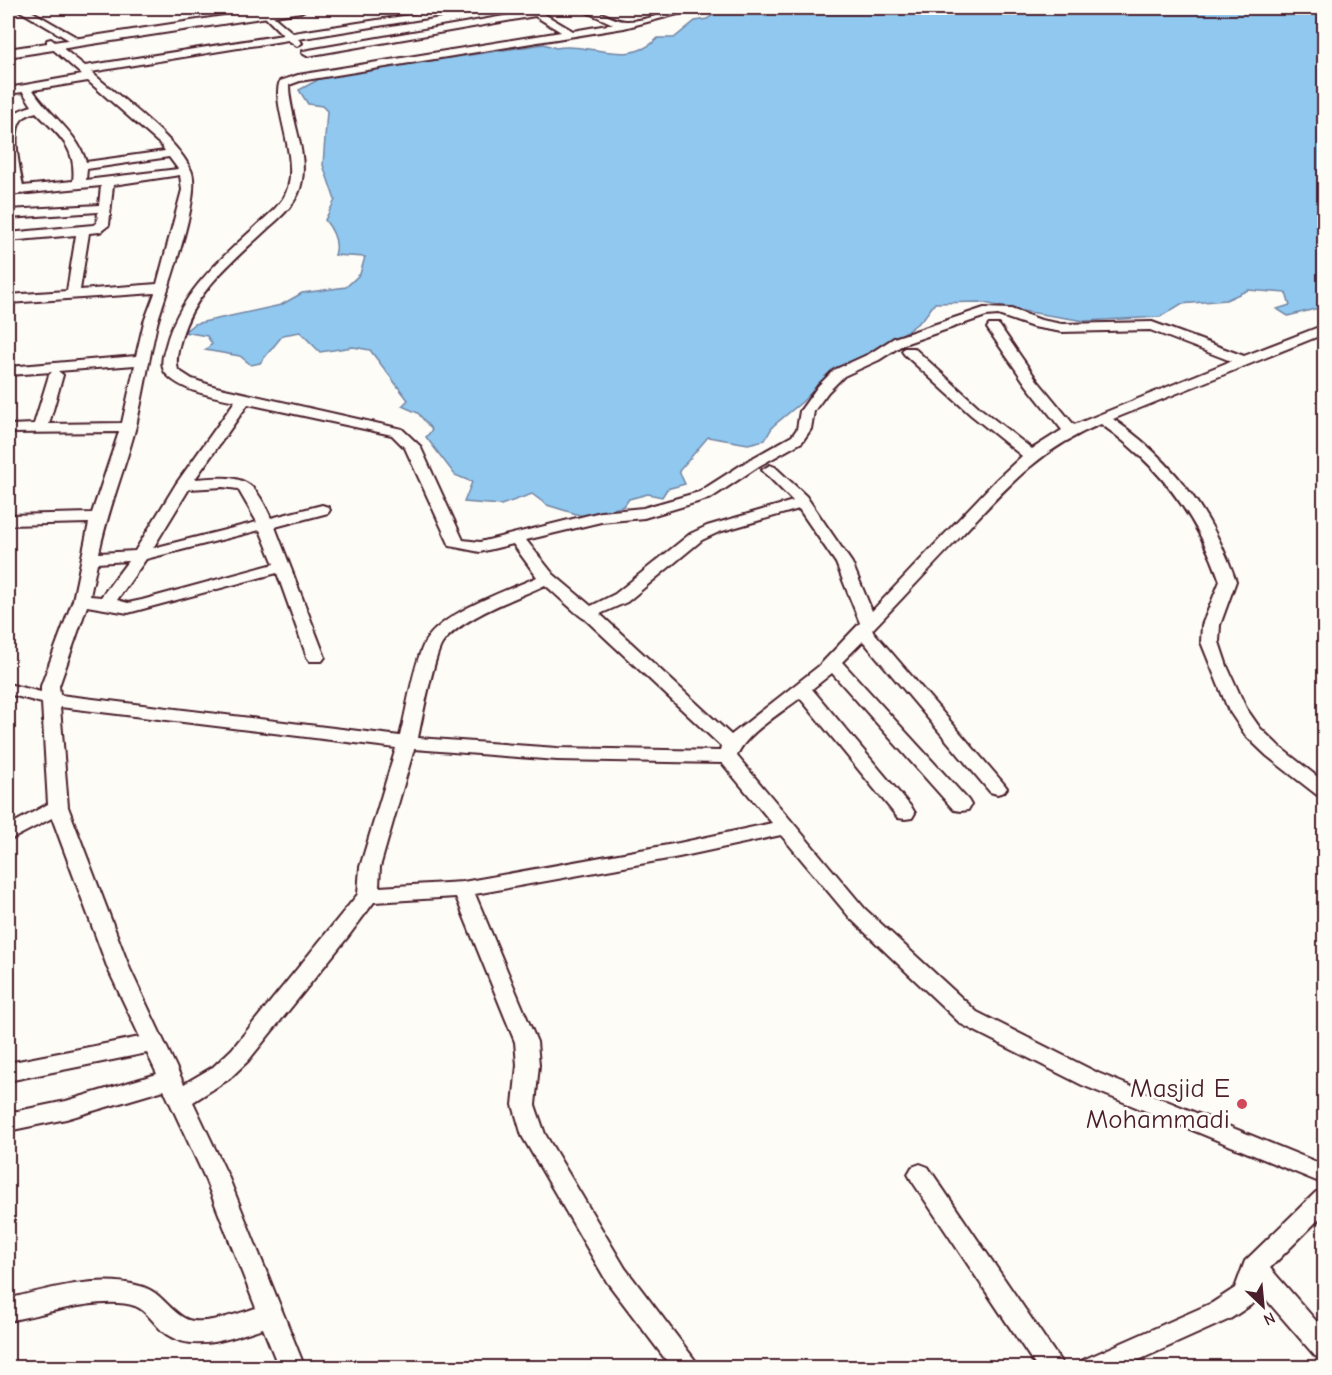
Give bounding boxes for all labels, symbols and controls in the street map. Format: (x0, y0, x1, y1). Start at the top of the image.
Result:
place label: Masjid E Mohammadi (1086, 1073, 1230, 1135)
marker: Masjid E Mohammadi (1235, 1097, 1249, 1111)
north arrow (1233, 1276, 1293, 1336)
text: N (1261, 1308, 1278, 1329)

